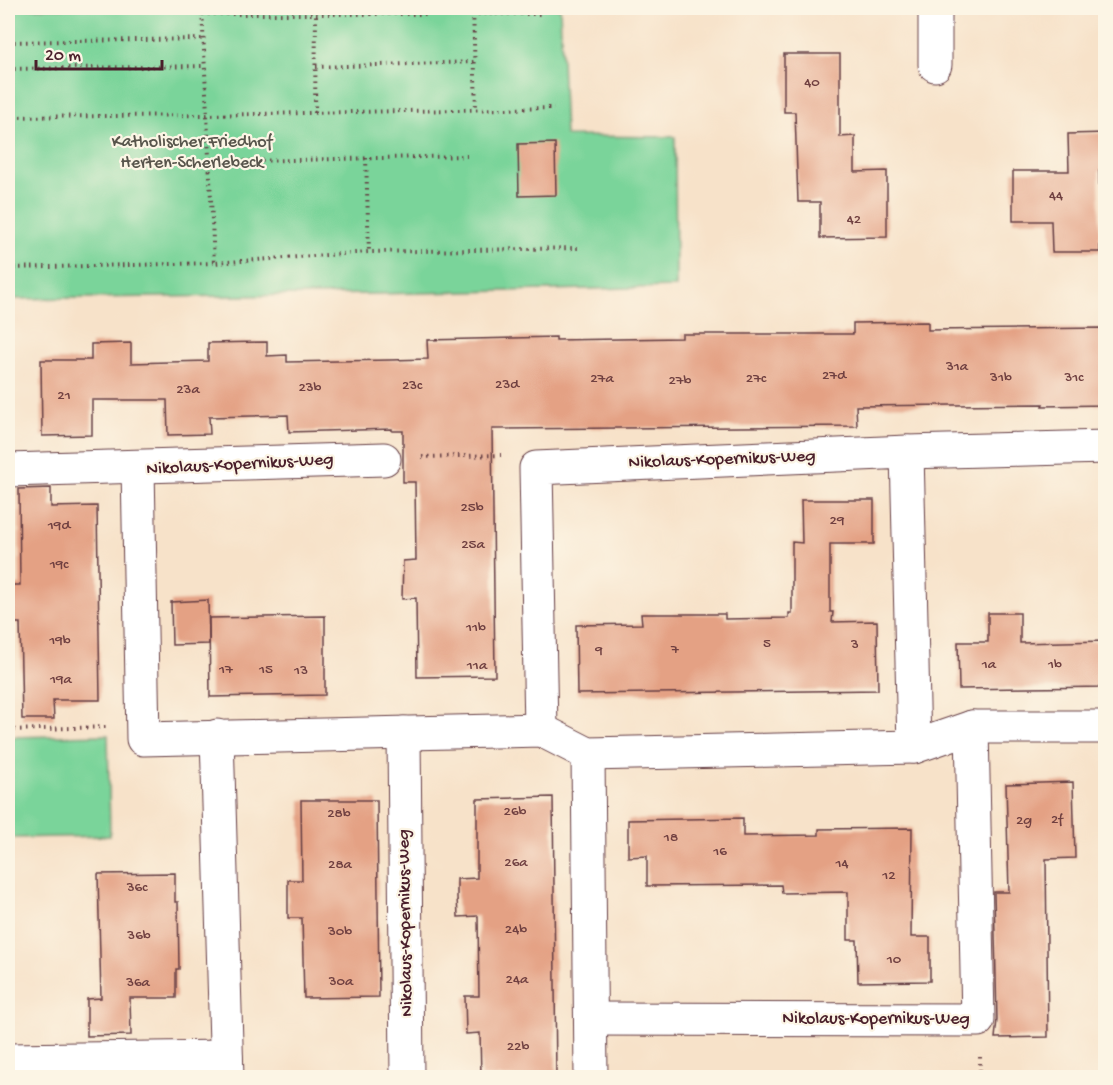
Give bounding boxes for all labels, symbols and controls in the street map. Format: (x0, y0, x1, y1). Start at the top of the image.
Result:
scale bar (36, 33, 162, 71)
text: 20 m (45, 46, 81, 67)
house number: 40 (804, 74, 820, 92)
park label: Katholischer Friedhof Herten-Scherlebeck (112, 132, 274, 174)
house number: 44 (1049, 187, 1063, 205)
house number: 42 (847, 211, 861, 229)
house number: 31a (945, 358, 969, 376)
house number: 27d (822, 367, 847, 385)
house number: 31b (989, 369, 1012, 387)
house number: 31c (1064, 369, 1084, 387)
house number: 27a (590, 370, 614, 388)
house number: 27c (746, 370, 767, 388)
house number: 27b (668, 372, 692, 390)
house number: 23d (495, 376, 520, 394)
house number: 23c (402, 377, 423, 395)
house number: 23b (298, 379, 322, 397)
house number: 23a (176, 381, 200, 399)
house number: 21 (57, 387, 71, 405)
street label: Nikolaus-Kopernikus-Weg (628, 446, 816, 474)
street label: Nikolaus-Kopernikus-Weg (146, 450, 334, 480)
house number: 25b (460, 499, 484, 517)
house number: 29 (830, 512, 845, 530)
house number: 19d (47, 517, 71, 535)
house number: 25a (461, 536, 485, 554)
house number: 19c (49, 556, 69, 574)
house number: 11b (465, 619, 486, 637)
house number: 19b (48, 632, 71, 650)
house number: 5 (763, 635, 771, 653)
house number: 3 (850, 636, 859, 654)
house number: 7 (670, 641, 680, 659)
house number: 9 (594, 642, 603, 660)
house number: 1a (981, 656, 997, 674)
house number: 1b (1047, 656, 1062, 674)
house number: 11a (466, 657, 488, 675)
house number: 17 (218, 661, 234, 679)
house number: 15 (258, 661, 273, 679)
house number: 13 (293, 662, 308, 680)
house number: 19a (49, 671, 73, 689)
house number: 26b (504, 803, 527, 821)
house number: 28b (327, 805, 351, 823)
house number: 2f (1051, 811, 1064, 829)
house number: 2g (1016, 812, 1032, 830)
street label: Nikolaus-Kopernikus-Weg (394, 829, 418, 1017)
house number: 18 (663, 829, 678, 847)
house number: 16 (712, 843, 727, 861)
house number: 26a (504, 854, 528, 872)
house number: 14 (834, 855, 849, 873)
house number: 28a (328, 856, 353, 874)
house number: 12 (881, 867, 896, 885)
house number: 36c (126, 879, 148, 897)
house number: 24b (505, 921, 527, 939)
house number: 30b (327, 923, 352, 941)
house number: 36b (126, 927, 151, 945)
house number: 10 (886, 951, 902, 969)
house number: 24a (506, 971, 529, 989)
house number: 30a (328, 973, 354, 991)
house number: 36a (125, 974, 151, 992)
street label: Nikolaus-Kopernikus-Weg (782, 1009, 970, 1030)
house number: 22b (507, 1038, 529, 1056)

